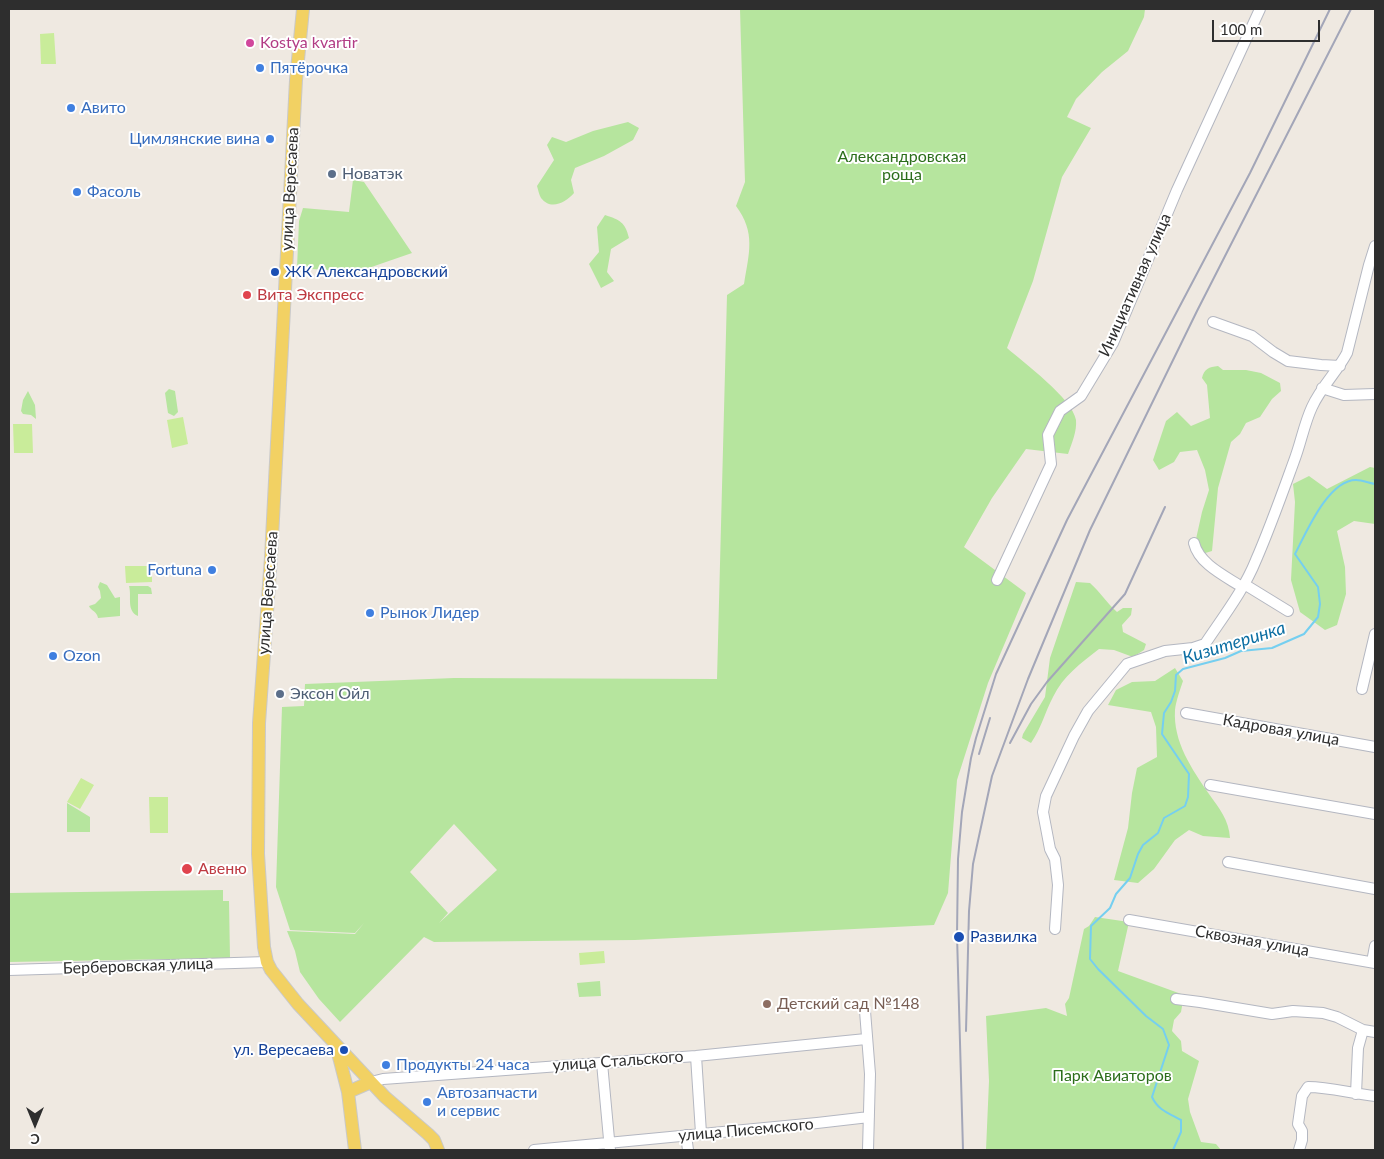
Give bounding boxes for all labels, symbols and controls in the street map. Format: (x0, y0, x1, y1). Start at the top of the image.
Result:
scale bar (1214, 10, 1322, 42)
text: 100 m (1220, 20, 1262, 38)
place label: Kostya kvartir (260, 33, 358, 53)
marker: Kostya kvartir (244, 37, 256, 49)
place label: Пятёрочка (270, 58, 348, 78)
marker: Пятёрочка (254, 62, 266, 74)
place label: Авито (81, 98, 126, 118)
marker: Авито (65, 102, 77, 114)
street label: улица Вересаева (277, 127, 303, 251)
place label: Цимлянские вина (129, 129, 260, 149)
marker: Цимлянские вина (264, 133, 276, 145)
park label: Александровская роща (838, 147, 966, 185)
place label: Новатэк (342, 164, 403, 184)
marker: Новатэк (326, 168, 338, 180)
place label: Фасоль (87, 182, 141, 202)
marker: Фасоль (71, 186, 83, 198)
street label: Инициативная улица (1095, 210, 1175, 360)
place label: ЖК Александровский (285, 262, 448, 282)
marker: ЖК Александровский (269, 266, 281, 278)
place label: Вита Экспресс (257, 285, 364, 305)
marker: Вита Экспресс (241, 289, 253, 301)
street label: улица Вересаева (254, 531, 282, 655)
place label: Fortuna (147, 560, 202, 580)
marker: Fortuna (206, 564, 218, 576)
place label: Рынок Лидер (380, 603, 479, 623)
marker: Рынок Лидер (364, 607, 376, 619)
water label: Кизитеринка (1180, 617, 1288, 669)
place label: Ozon (63, 646, 101, 666)
marker: Ozon (47, 650, 59, 662)
place label: Эксон Ойл (290, 684, 369, 704)
marker: Эксон Ойл (274, 688, 286, 700)
street label: Кадровая улица (1221, 710, 1341, 750)
place label: Авеню (198, 859, 247, 879)
marker: Авеню (180, 862, 194, 876)
street label: Сквозная улица (1193, 922, 1311, 960)
place label: Развилка (970, 927, 1037, 947)
marker: Развилка (952, 930, 966, 944)
street label: Берберовская улица (62, 954, 214, 978)
place label: Детский сад №148 (777, 994, 920, 1014)
marker: Детский сад №148 (761, 998, 773, 1010)
place label: ул. Вересаева (233, 1040, 334, 1060)
marker: ул. Вересаева (338, 1044, 350, 1056)
street label: улица Стальского (552, 1047, 684, 1075)
place label: Продукты 24 часа (396, 1055, 530, 1075)
marker: Продукты 24 часа (380, 1059, 392, 1071)
park label: Парк Авиаторов (1052, 1066, 1172, 1086)
place label: Автозапчасти и сервис (437, 1083, 538, 1121)
marker: Автозапчасти и сервис (421, 1096, 433, 1108)
north arrow (10, 1099, 60, 1149)
street label: улица Писемского (677, 1115, 815, 1145)
text: С (30, 1131, 40, 1148)

